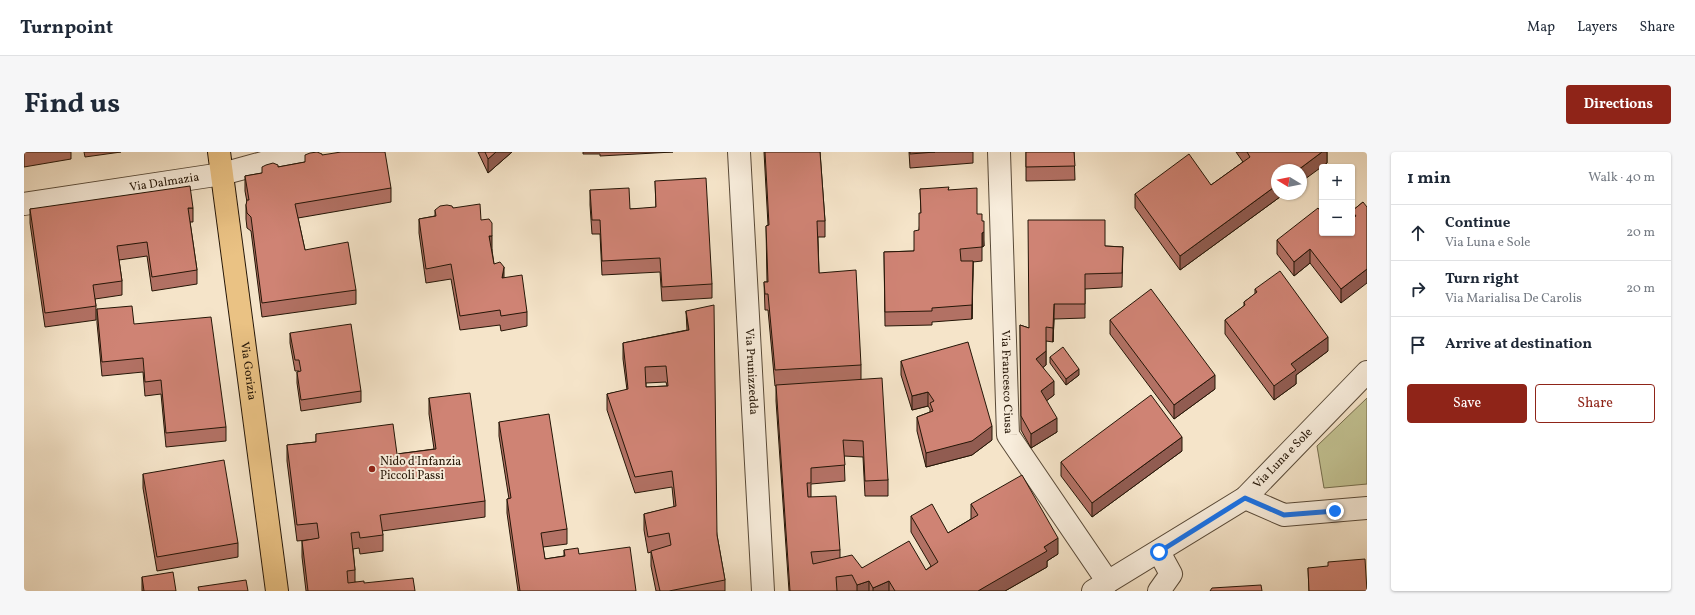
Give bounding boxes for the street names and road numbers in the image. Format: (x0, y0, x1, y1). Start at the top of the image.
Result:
street label: Via Dalmazia (128, 170, 200, 196)
street label: Via Prunizzedda (741, 328, 761, 415)
street label: Via Francesco Ciusa (997, 330, 1016, 434)
street label: Via Gorizia (236, 341, 260, 401)
street label: Via Luna e Sole (1250, 424, 1317, 493)

